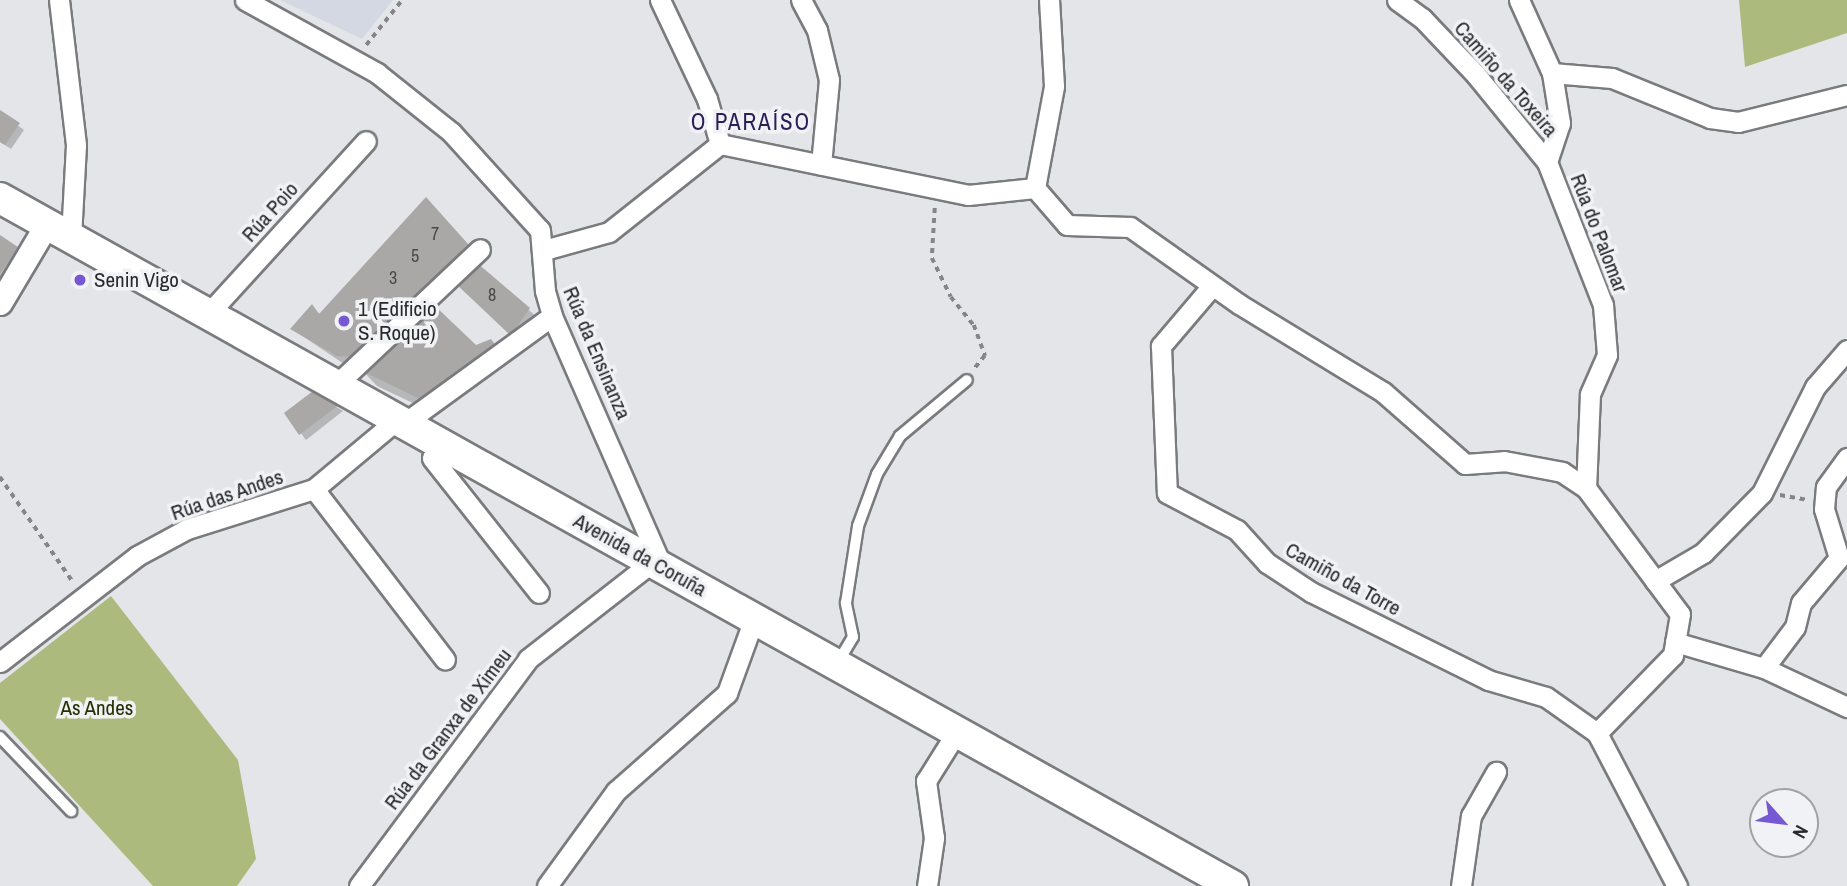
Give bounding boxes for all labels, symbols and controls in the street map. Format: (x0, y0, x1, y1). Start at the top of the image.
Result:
street label: Camiño da Toxeira (1449, 16, 1563, 142)
district label: O PARAÍSO (692, 108, 810, 136)
street label: Rúa do Palomar (1565, 170, 1633, 296)
street label: Rúa Poio (237, 177, 303, 247)
house number: 7 (431, 223, 439, 245)
house number: 5 (411, 245, 419, 267)
place label: Senin Vigo (94, 267, 179, 293)
house number: 3 (389, 267, 397, 289)
marker: Senin Vigo (72, 272, 88, 288)
street label: Rúa da Ensinanza (558, 283, 636, 423)
house number: 8 (488, 284, 496, 306)
place label: 1 (Edificio S. Roque) (358, 296, 436, 346)
marker: 1 (Edificio S. Roque) (336, 313, 352, 329)
street label: Rúa das Andes (167, 464, 287, 526)
street label: Avenida da Coruña (569, 508, 711, 602)
street label: Camiño da Torre (1281, 537, 1405, 621)
street label: Rúa da Granxa de Ximeu (379, 643, 517, 815)
park label: As Andes (60, 695, 134, 721)
north arrow (1749, 788, 1819, 858)
text: N (1787, 821, 1815, 843)

